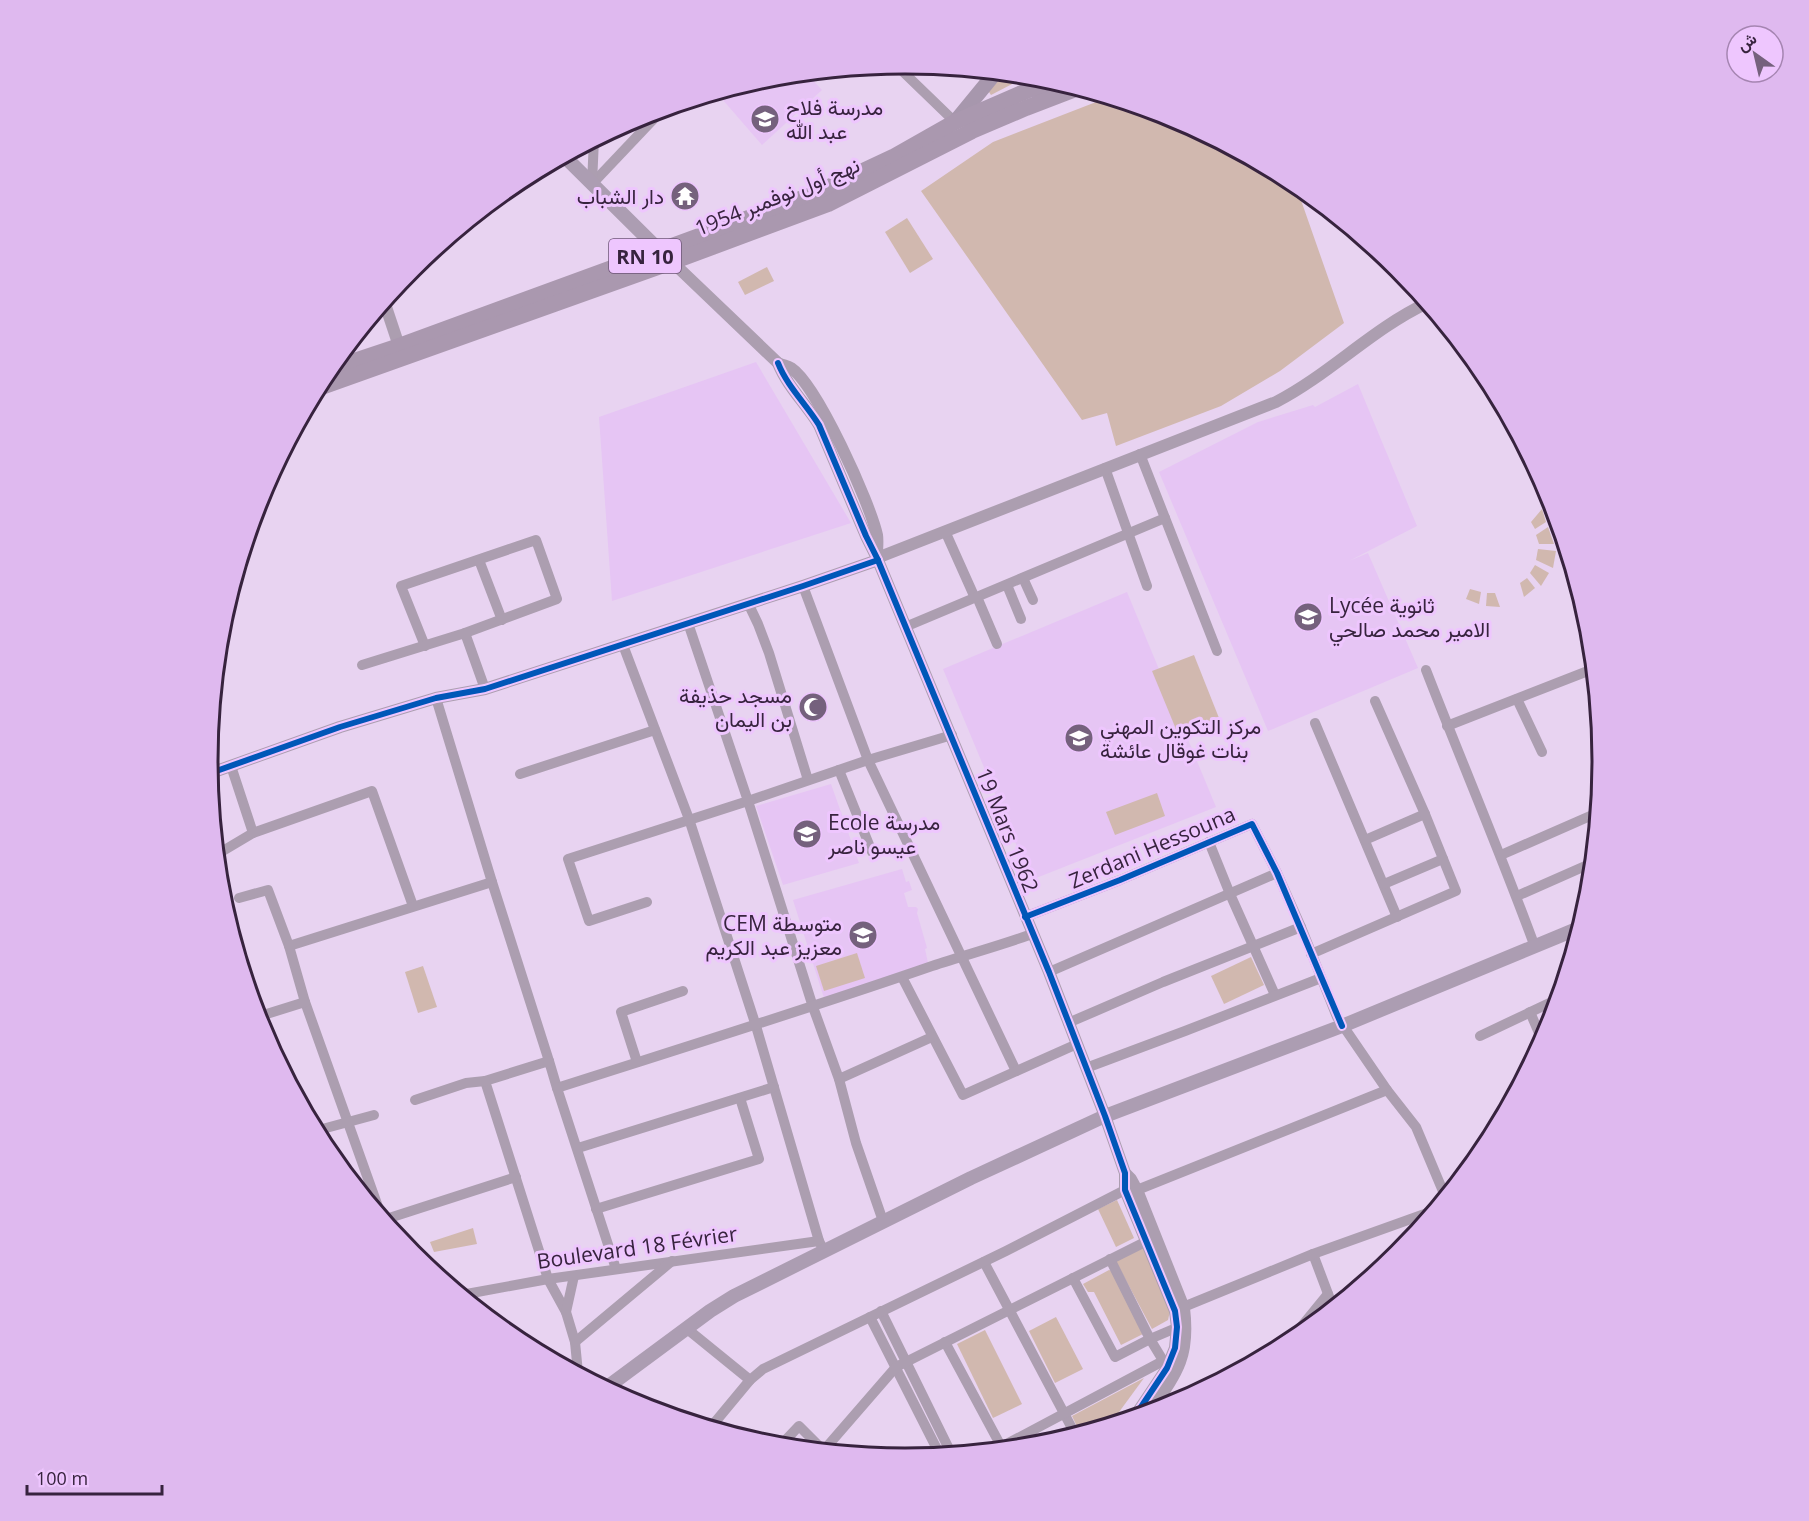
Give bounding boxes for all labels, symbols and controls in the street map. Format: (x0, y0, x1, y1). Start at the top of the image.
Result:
north arrow (1725, 24, 1785, 84)
text: ش (1732, 27, 1761, 56)
place label: مدرسة فلاح عبد الله (786, 93, 883, 145)
school or university icon: مدرسة فلاح عبد الله (749, 103, 781, 135)
street label: نهج أول نوفمبر 1954 (690, 150, 864, 243)
temple icon: دار الشباب (669, 180, 701, 212)
place label: دار الشباب (577, 182, 664, 210)
road number: RN 10 (609, 239, 681, 273)
place label: Lycée ثانوية الامير محمد صالحي (1329, 591, 1490, 647)
school or university icon: Lycée ثانوية الامير محمد صالحي (1292, 601, 1324, 633)
place label: مسجد حذيفة بن اليمان (679, 681, 792, 733)
mosque icon: مسجد حذيفة بن اليمان (797, 691, 829, 723)
place label: مركز التكوين المهني بنات غوقال عائشة (1100, 712, 1261, 764)
school or university icon: مركز التكوين المهني بنات غوقال عائشة (1063, 722, 1095, 754)
street label: 19 Mars 1962 (970, 764, 1046, 896)
street label: Zerdani Hessouna (1065, 799, 1239, 895)
place label: Ecole مدرسة عيسو ناصر (827, 808, 940, 860)
school or university icon: Ecole مدرسة عيسو ناصر (791, 818, 823, 850)
place label: CEM متوسطة معزيز عبد الكريم (705, 909, 842, 962)
school or university icon: CEM متوسطة معزيز عبد الكريم (847, 919, 879, 951)
street label: Boulevard 18 Février (535, 1219, 739, 1275)
scale bar (27, 1458, 162, 1496)
text: 100 m (36, 1466, 88, 1490)

